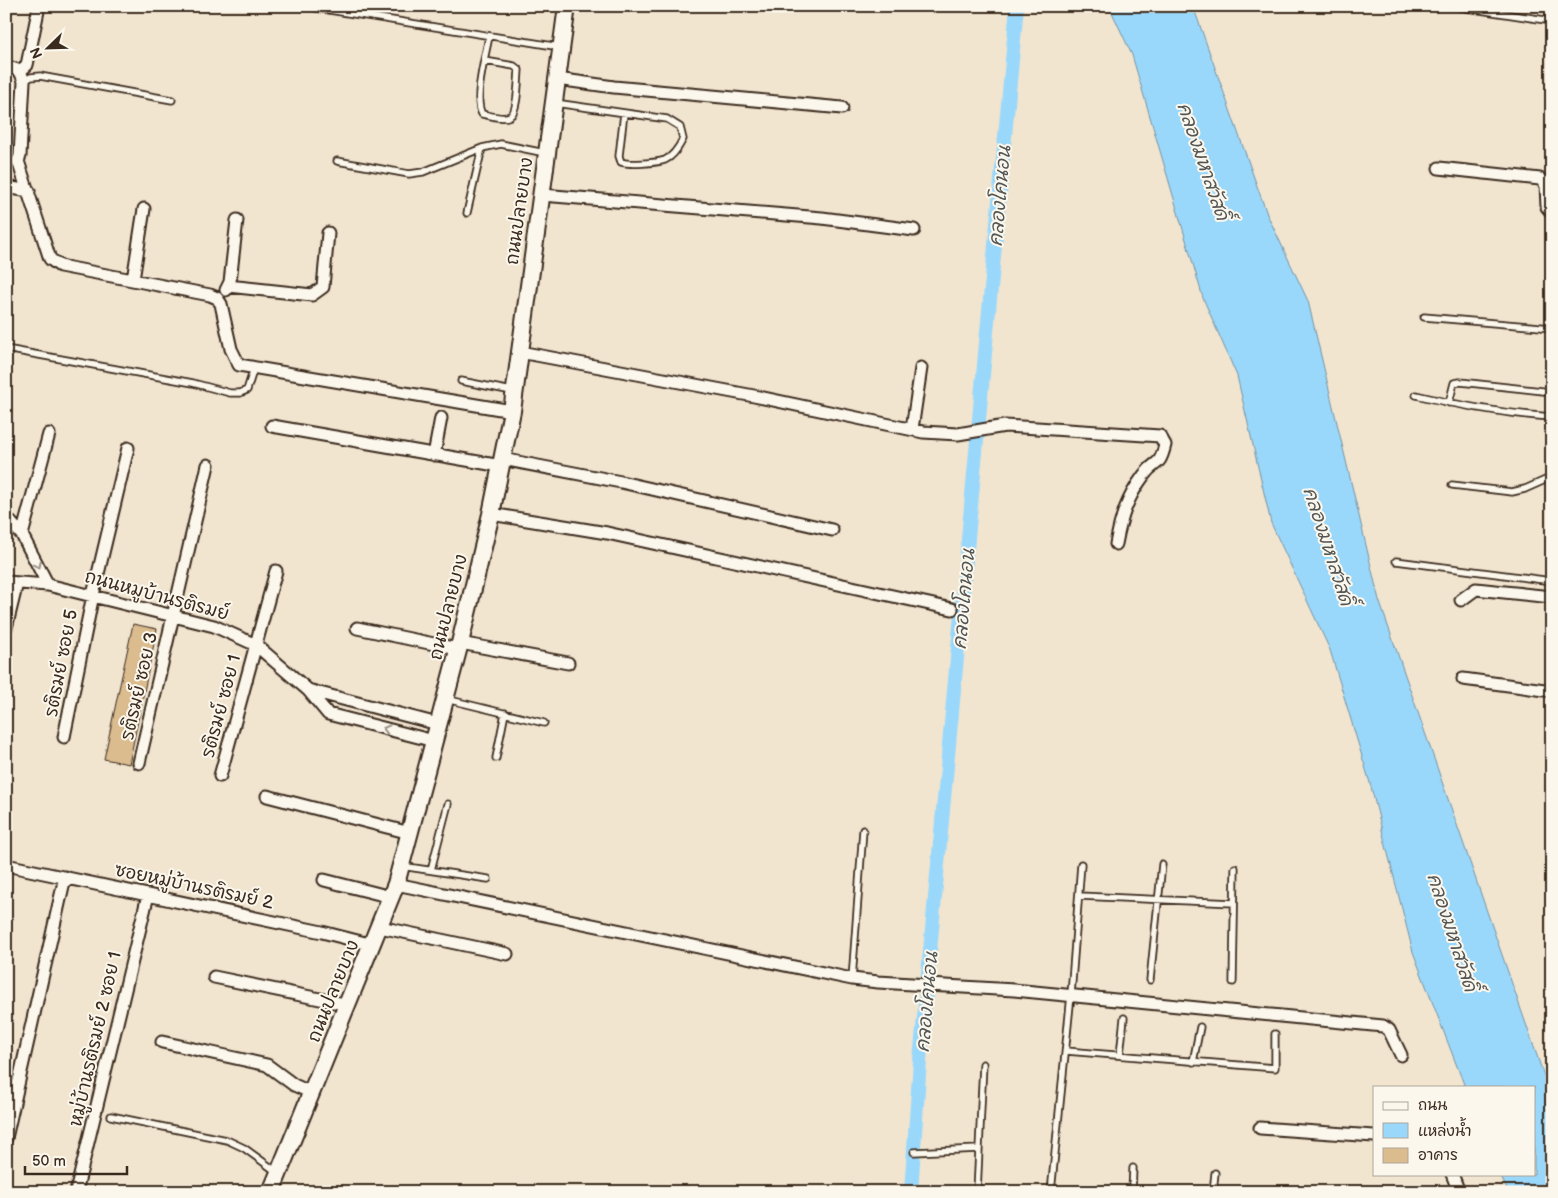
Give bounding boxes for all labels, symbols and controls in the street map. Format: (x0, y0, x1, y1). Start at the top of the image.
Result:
north arrow (22, 22, 72, 72)
text: N (27, 45, 46, 61)
water label: คลองมหาสวัสดิ์ (1172, 98, 1241, 229)
water label: คลองโคนอน (983, 144, 1016, 247)
street label: ถนนปลายบาง (501, 156, 537, 266)
water label: คลองมหาสวัสดิ์ (1298, 483, 1365, 614)
water label: คลองโคนอน (947, 547, 980, 650)
street label: ถนนปลายบาง (424, 552, 472, 662)
one-way arrow (32, 559, 42, 568)
street label: ถนนหมูบ้านรติรมย์ (82, 563, 232, 628)
street label: รติรมย์ ซอย 5 (38, 607, 82, 719)
street label: รติรมย์ ซอย 3 (114, 630, 162, 742)
street label: รติรมย์ ซอย 1 (195, 652, 245, 760)
one-way arrow (382, 724, 391, 735)
street label: ซอยหมู่บ้านรติรมย์ 2 (112, 856, 276, 917)
water label: คลองมหาสวัสดิ์ (1422, 869, 1489, 1000)
street label: ถนนปลายบาง (303, 937, 363, 1045)
street label: หมู่บ้านรติรมย์ 2 ซอย 1 (62, 949, 129, 1129)
water label: คลองโคนอน (910, 950, 943, 1053)
legend (1373, 1086, 1536, 1176)
text: ถนน (1418, 1096, 1447, 1115)
text: แหล่งน้ำ (1418, 1117, 1472, 1141)
scale bar (25, 1143, 128, 1175)
text: อาคาร (1418, 1146, 1458, 1165)
text: 50 m (32, 1152, 66, 1171)

